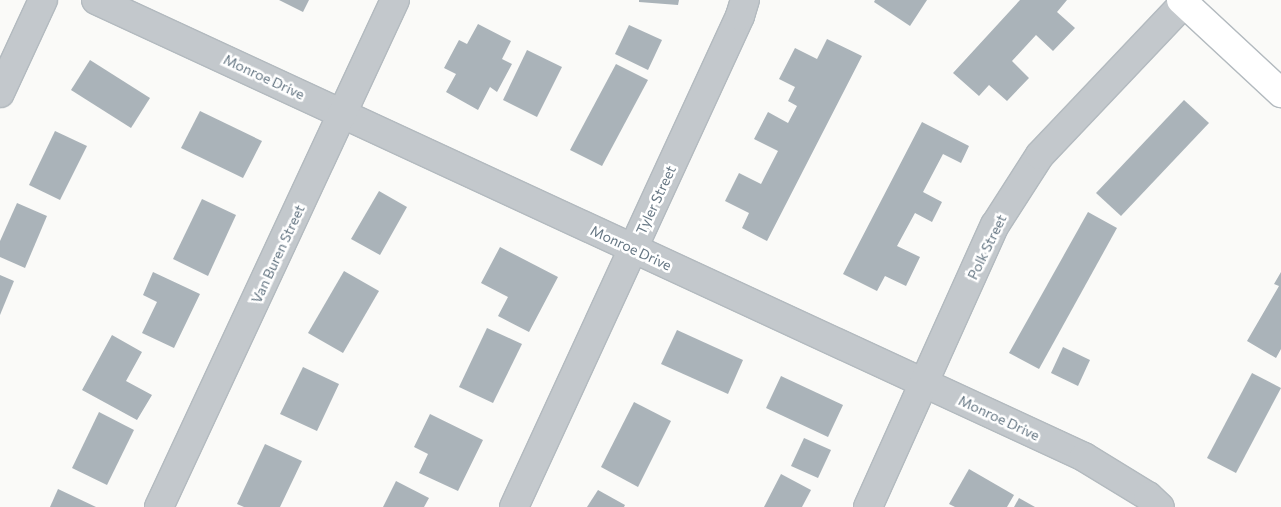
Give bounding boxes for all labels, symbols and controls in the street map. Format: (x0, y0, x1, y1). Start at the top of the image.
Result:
street label: Monroe Drive (221, 51, 307, 103)
street label: Tyler Street (633, 163, 679, 237)
street label: Van Buren Street (248, 202, 308, 306)
street label: Polk Street (964, 212, 1010, 282)
street label: Monroe Drive (588, 222, 674, 274)
street label: Monroe Drive (956, 392, 1042, 444)

